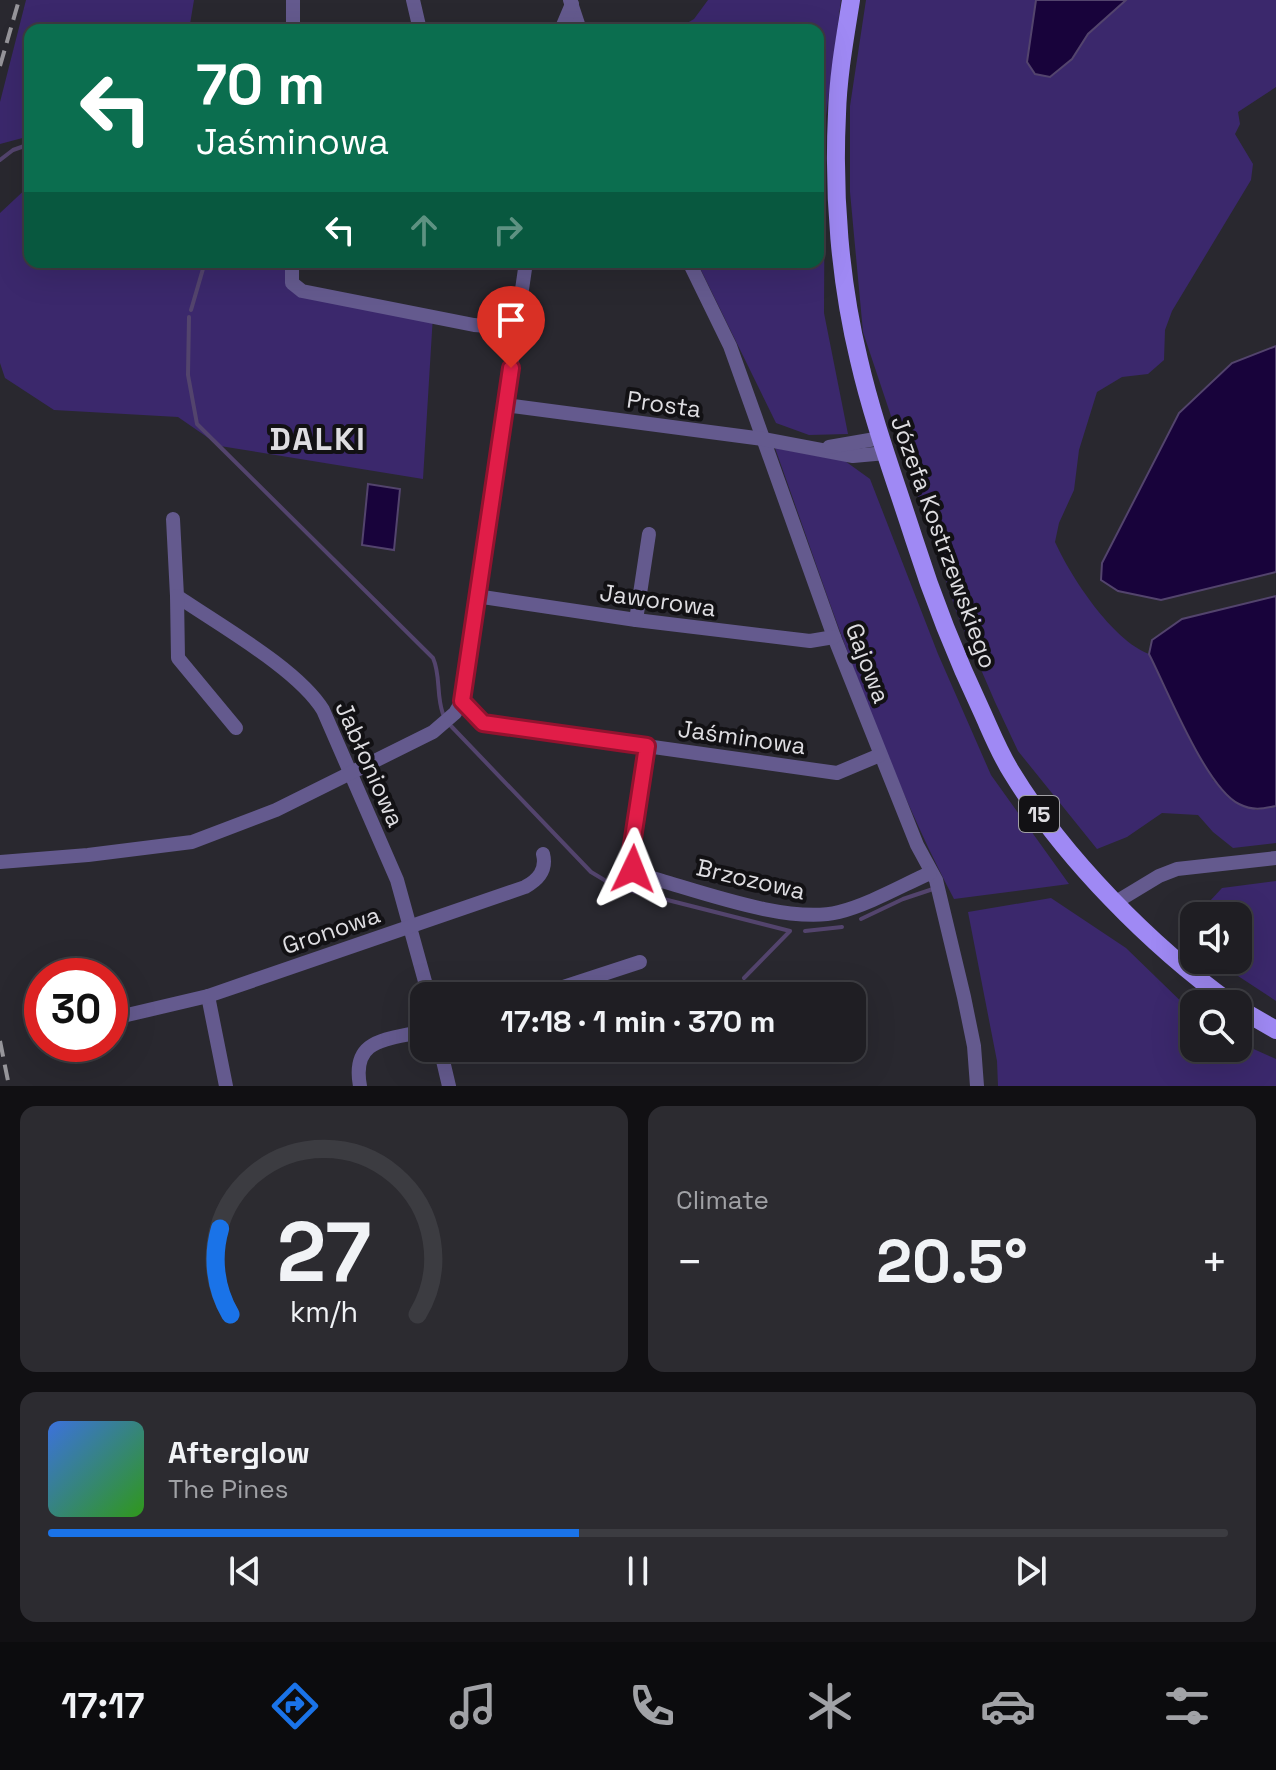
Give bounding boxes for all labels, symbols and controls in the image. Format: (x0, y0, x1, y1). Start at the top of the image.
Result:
text: 70 m (196, 49, 325, 120)
icon: left (64, 56, 168, 160)
text: Jaśminowa (196, 119, 389, 165)
icon: left (318, 208, 362, 252)
icon: ahead (402, 208, 446, 252)
icon: right (486, 208, 530, 252)
pin (477, 286, 545, 368)
icon: arrive (489, 298, 533, 342)
street label: Prosta (625, 383, 703, 425)
street label: Józefa Kostrzewskiego (884, 411, 1004, 673)
district label: DALKI (269, 419, 367, 459)
street label: Jaworowa (598, 577, 718, 624)
street label: Gajowa (839, 619, 897, 707)
street label: Jabłoniowa (328, 696, 412, 832)
street label: Jaśminowa (676, 713, 808, 761)
road number: 15 (1019, 796, 1059, 832)
position arrow (591, 827, 675, 911)
street label: Brzozowa (694, 851, 809, 907)
street label: Gronowa (278, 899, 384, 961)
map controls (1180, 902, 1252, 1062)
button: sound (1180, 902, 1252, 974)
speed limit sign: 30 (24, 958, 128, 1062)
button: search (1180, 990, 1252, 1062)
text: 17:18 · 1 min · 370 m (501, 1002, 775, 1041)
text: Climate (676, 1183, 769, 1217)
text: 27 (277, 1199, 371, 1305)
text: 20.5° (876, 1223, 1028, 1300)
text: − (676, 1234, 703, 1290)
text: + (1201, 1234, 1228, 1290)
text: km/h (290, 1294, 358, 1330)
text: Afterglow (168, 1433, 310, 1472)
text: The Pines (168, 1472, 288, 1506)
icon: previous (223, 1549, 267, 1593)
icon: pause (616, 1549, 660, 1593)
icon: next (1009, 1549, 1053, 1593)
icon: directions (267, 1678, 323, 1734)
icon: music (445, 1678, 501, 1734)
icon: phone (624, 1678, 680, 1734)
icon: climate (802, 1678, 858, 1734)
icon: car (980, 1678, 1036, 1734)
icon: filters (1159, 1678, 1215, 1734)
text: 17:17 (61, 1683, 144, 1729)

